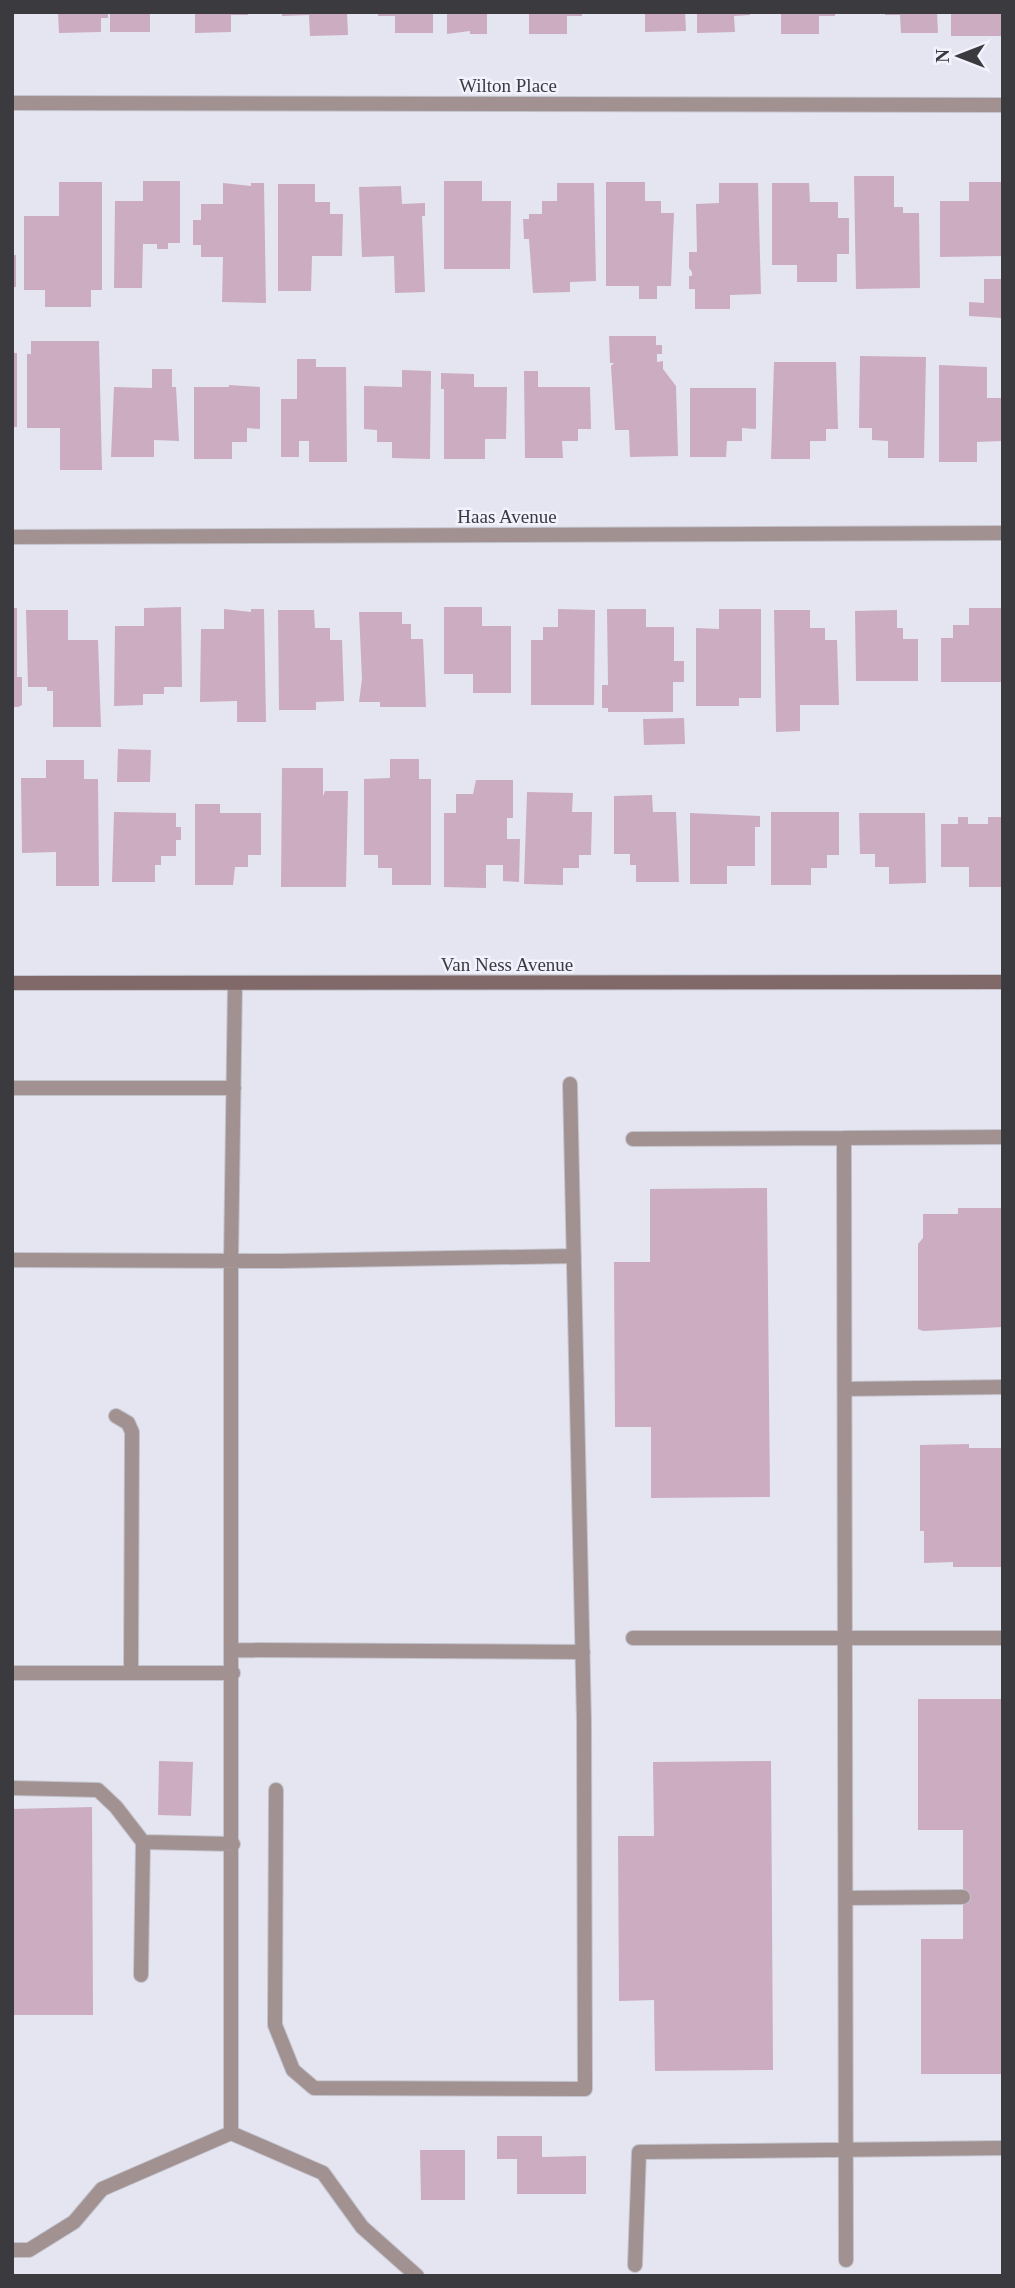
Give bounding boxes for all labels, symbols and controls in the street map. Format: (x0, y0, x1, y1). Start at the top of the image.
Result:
north arrow (924, 21, 994, 91)
text: N (932, 49, 953, 63)
street label: Wilton Place (459, 75, 557, 96)
street label: Haas Avenue (457, 506, 557, 527)
street label: Van Ness Avenue (441, 954, 573, 975)

